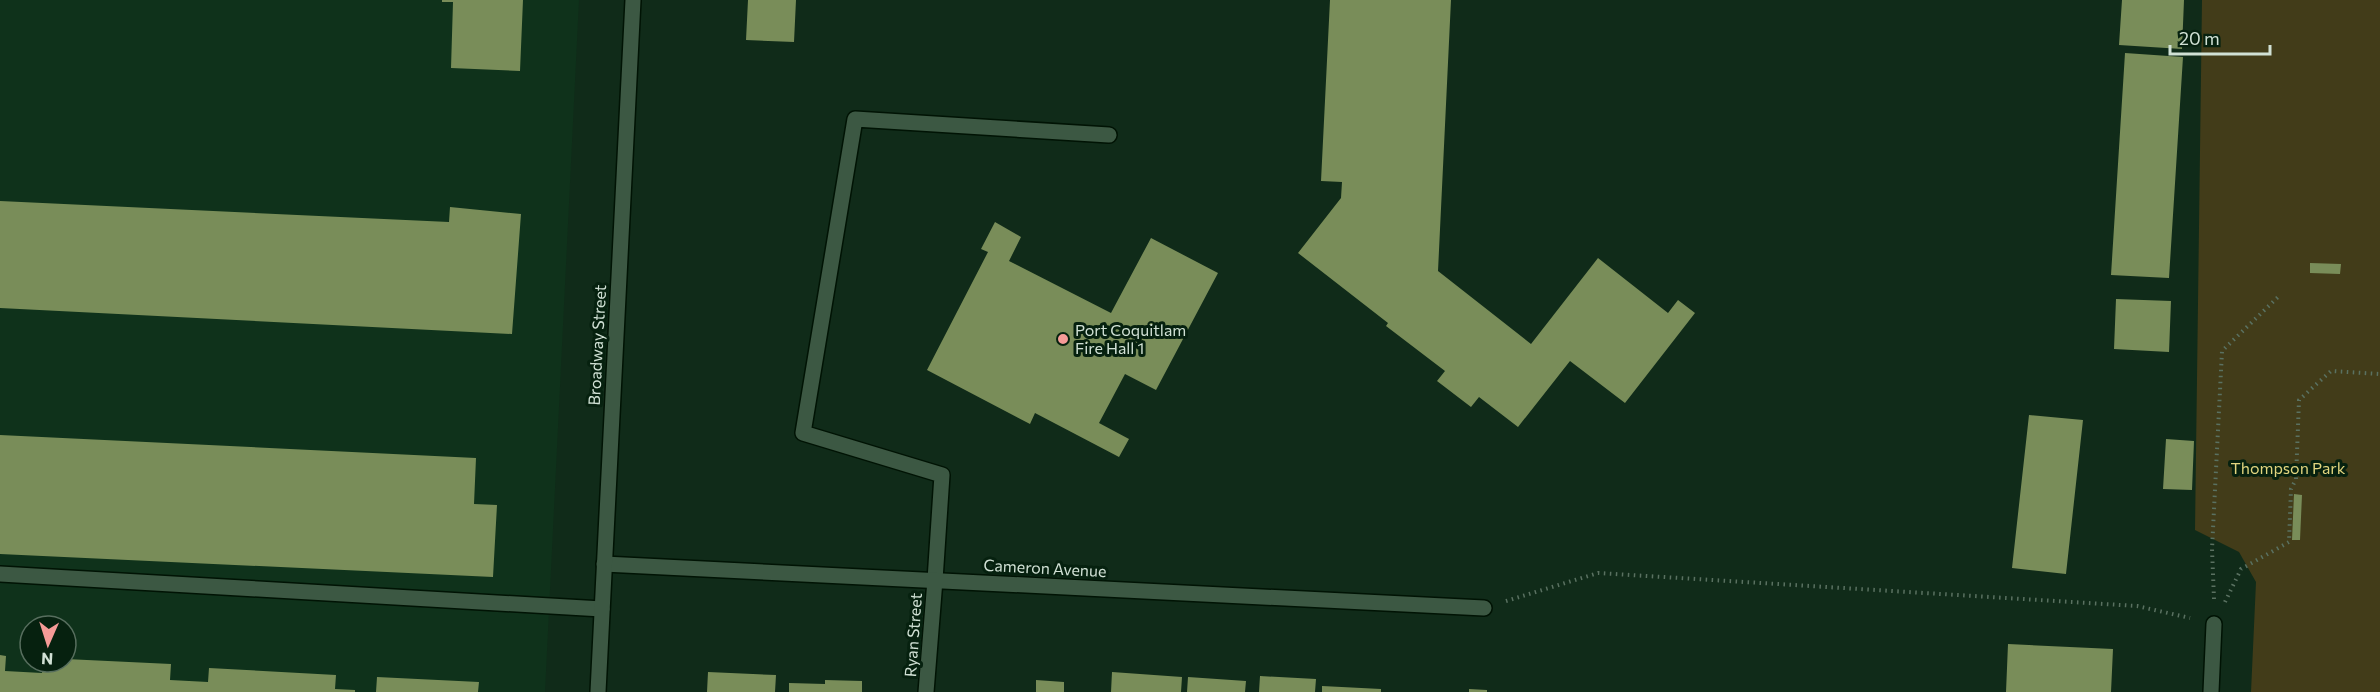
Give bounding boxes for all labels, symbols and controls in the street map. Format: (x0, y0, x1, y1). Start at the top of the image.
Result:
scale bar (2170, 18, 2270, 56)
text: 20 m (2179, 27, 2220, 49)
street label: Broadway Street (584, 284, 609, 406)
place label: Port Coquitlam Fire Hall 1 (1075, 320, 1186, 357)
marker: Port Coquitlam Fire Hall 1 (1056, 332, 1070, 346)
park label: Thompson Park (2231, 458, 2346, 477)
street label: Cameron Avenue (983, 555, 1107, 580)
street label: Ryan Street (900, 592, 925, 678)
north arrow (18, 614, 78, 674)
text: N (41, 650, 54, 669)

